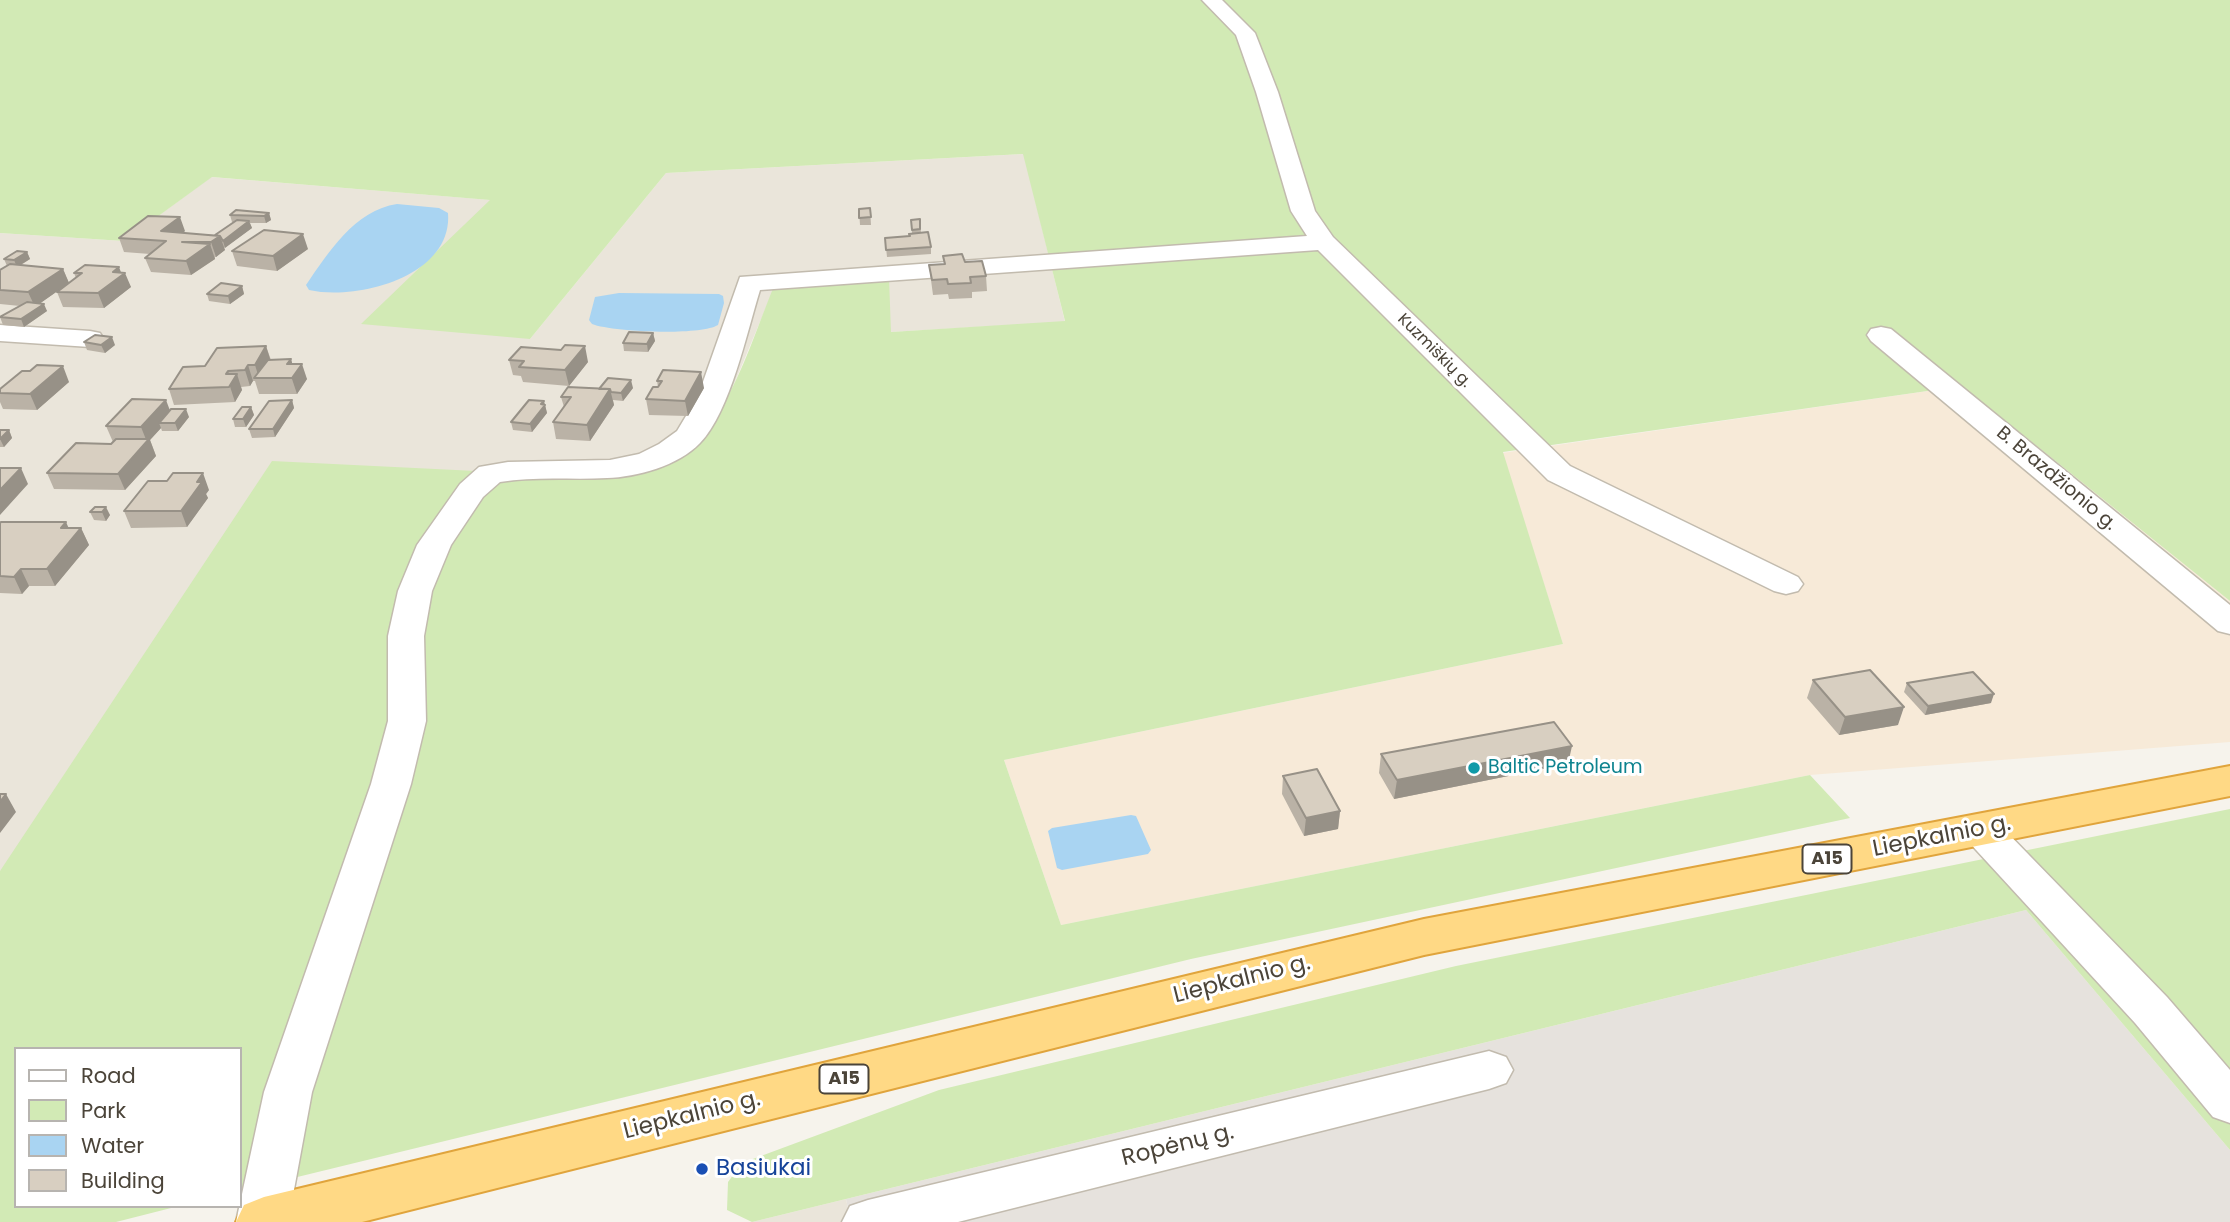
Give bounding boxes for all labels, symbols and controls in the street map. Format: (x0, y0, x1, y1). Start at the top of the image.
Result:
street label: Kuzmiškių g. (1393, 310, 1475, 392)
street label: B. Brazdžionio g. (1991, 422, 2121, 536)
place label: Baltic Petroleum (1488, 757, 1642, 779)
marker: Baltic Petroleum (1466, 760, 1482, 776)
street label: Liepkalnio g. (1871, 810, 2013, 864)
road number: A15 (1802, 844, 1852, 874)
street label: Liepkalnio g. (1171, 950, 1313, 1010)
legend (14, 1047, 242, 1208)
text: Road (81, 1061, 136, 1090)
road number: A15 (820, 1064, 868, 1094)
street label: Liepkalnio g. (621, 1086, 763, 1146)
text: Park (81, 1096, 126, 1125)
street label: Ropėnų g. (1119, 1119, 1237, 1173)
text: Water (81, 1131, 144, 1160)
place label: Basiukai (716, 1155, 811, 1183)
marker: Basiukai (694, 1161, 710, 1177)
text: Building (81, 1166, 165, 1195)

